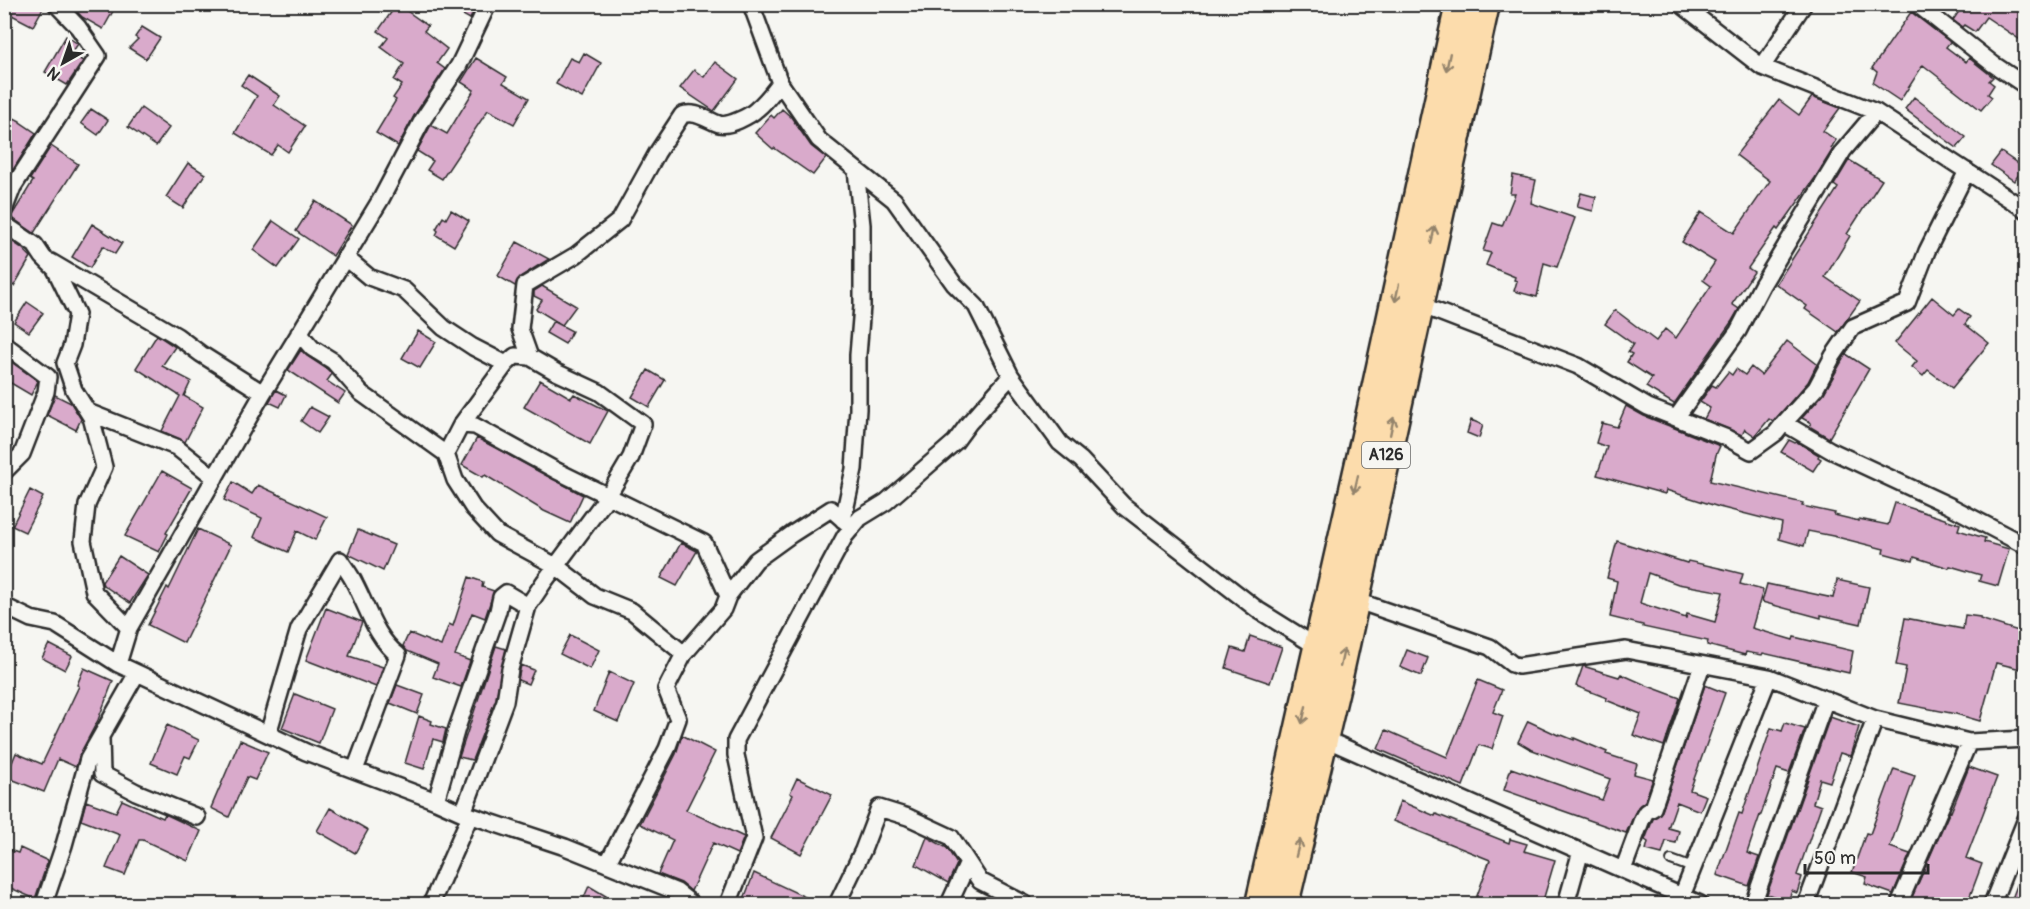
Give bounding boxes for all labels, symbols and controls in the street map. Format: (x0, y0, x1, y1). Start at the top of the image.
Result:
north arrow (33, 33, 93, 93)
one-way arrow (1441, 52, 1453, 71)
text: N (43, 62, 65, 85)
one-way arrow (1428, 226, 1439, 246)
one-way arrow (1391, 284, 1403, 303)
one-way arrow (1387, 417, 1398, 436)
road number: A126 (1362, 442, 1410, 468)
one-way arrow (1349, 474, 1361, 493)
one-way arrow (1337, 648, 1348, 668)
one-way arrow (1298, 705, 1309, 724)
scale bar (1805, 837, 1928, 875)
one-way arrow (1293, 838, 1305, 857)
text: 50 m (1814, 847, 1856, 870)

